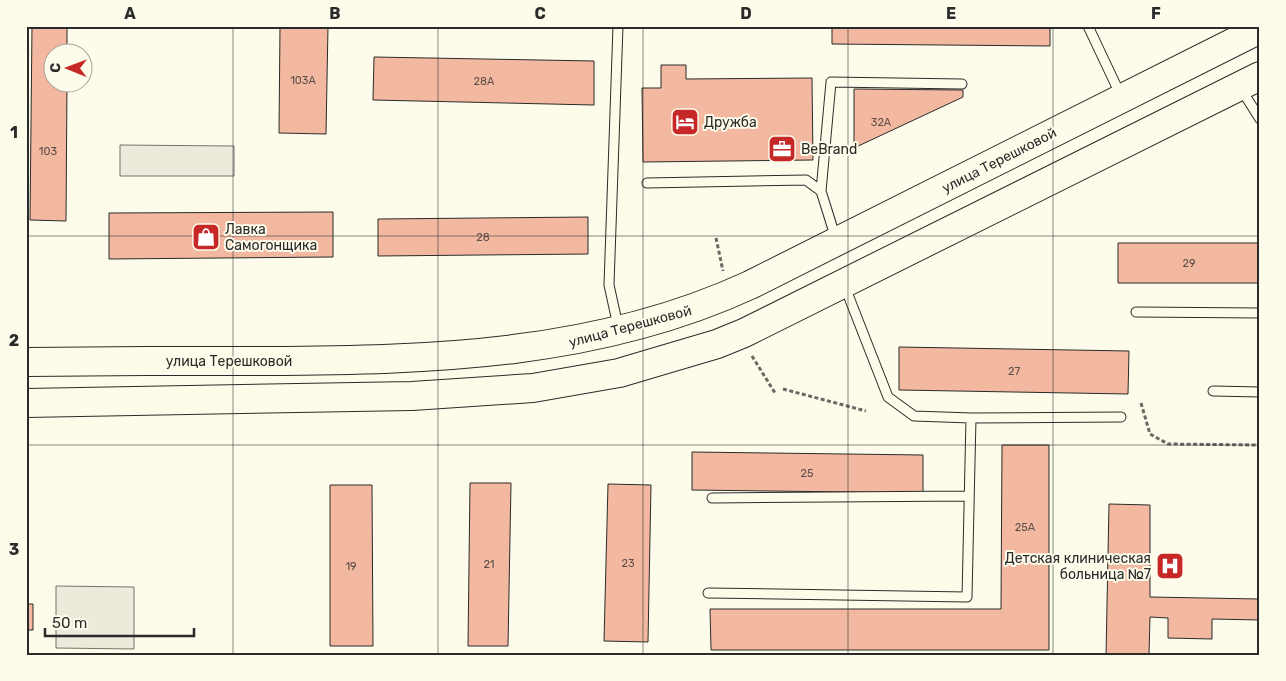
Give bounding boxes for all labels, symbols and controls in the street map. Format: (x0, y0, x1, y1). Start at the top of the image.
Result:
text: A (124, 4, 136, 23)
text: B (329, 4, 341, 23)
text: C (534, 4, 546, 23)
text: D (740, 4, 752, 23)
text: E (946, 4, 956, 23)
text: F (1151, 4, 1161, 23)
north arrow (42, 42, 92, 92)
text: С (47, 63, 64, 73)
house number: 103А (290, 74, 316, 87)
house number: 28А (474, 75, 495, 88)
hotel icon: Дружба (670, 107, 700, 137)
place label: Дружба (704, 114, 757, 131)
house number: 32А (871, 116, 892, 129)
text: 1 (10, 123, 18, 142)
street label: улица Терешковой (939, 124, 1059, 197)
office icon: BeBrand (767, 134, 797, 164)
place label: BeBrand (801, 141, 857, 158)
house number: 103 (39, 145, 58, 158)
place label: Лавка Самогонщика (225, 221, 317, 254)
shop icon: Лавка Самогонщика (191, 222, 221, 252)
house number: 28 (476, 231, 490, 244)
house number: 29 (1183, 257, 1195, 270)
street label: улица Терешковой (567, 302, 693, 351)
text: 2 (9, 331, 19, 350)
street label: улица Терешковой (166, 353, 292, 370)
house number: 27 (1008, 365, 1020, 378)
house number: 25 (801, 467, 814, 480)
house number: 25А (1015, 521, 1036, 534)
text: 3 (9, 540, 19, 559)
place label: Детская клиническая больница №7 (1005, 550, 1151, 583)
hospital icon: Детская клиническая больница №7 (1155, 551, 1185, 581)
house number: 23 (621, 557, 635, 570)
house number: 21 (483, 558, 495, 571)
house number: 19 (345, 560, 357, 573)
scale bar (45, 606, 194, 638)
text: 50 m (52, 614, 87, 632)

